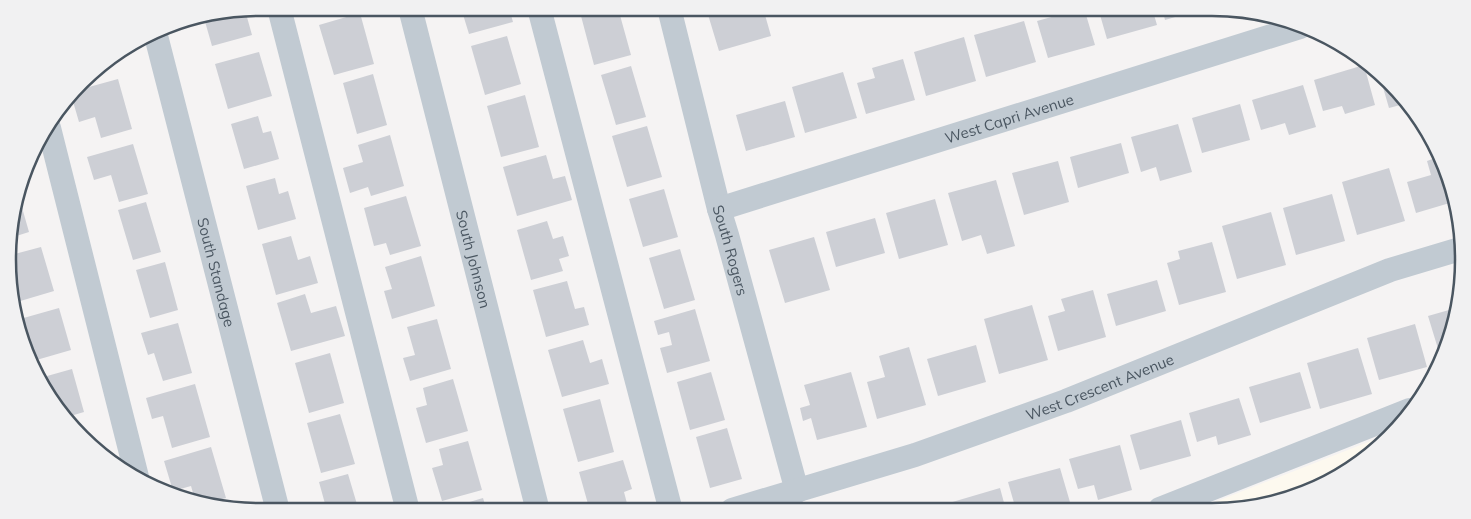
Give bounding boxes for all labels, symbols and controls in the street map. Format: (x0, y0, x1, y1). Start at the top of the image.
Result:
street label: West Capri Avenue (942, 89, 1076, 147)
street label: South Rogers (709, 203, 753, 298)
street label: South Johnson (452, 208, 495, 310)
street label: South Standage (194, 215, 240, 329)
street label: West Crescent Avenue (1023, 349, 1176, 424)

